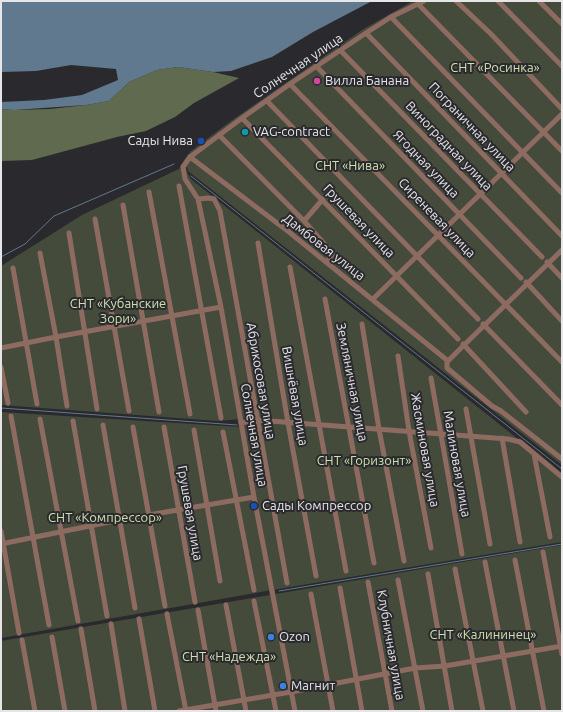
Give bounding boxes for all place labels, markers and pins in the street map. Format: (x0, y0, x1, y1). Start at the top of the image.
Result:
place label: Вилла Банана (325, 73, 409, 89)
marker: Вилла Банана (312, 76, 322, 86)
place label: VAG-contract (253, 124, 330, 140)
marker: VAG-contract (240, 127, 250, 137)
place label: Сады Нива (127, 133, 193, 149)
marker: Сады Нива (196, 136, 206, 146)
place label: Сады Компрессор (262, 498, 371, 514)
marker: Сады Компрессор (249, 501, 259, 511)
place label: Ozon (279, 629, 310, 645)
marker: Ozon (266, 632, 276, 642)
place label: Магнит (291, 678, 335, 694)
marker: Магнит (278, 681, 288, 691)

